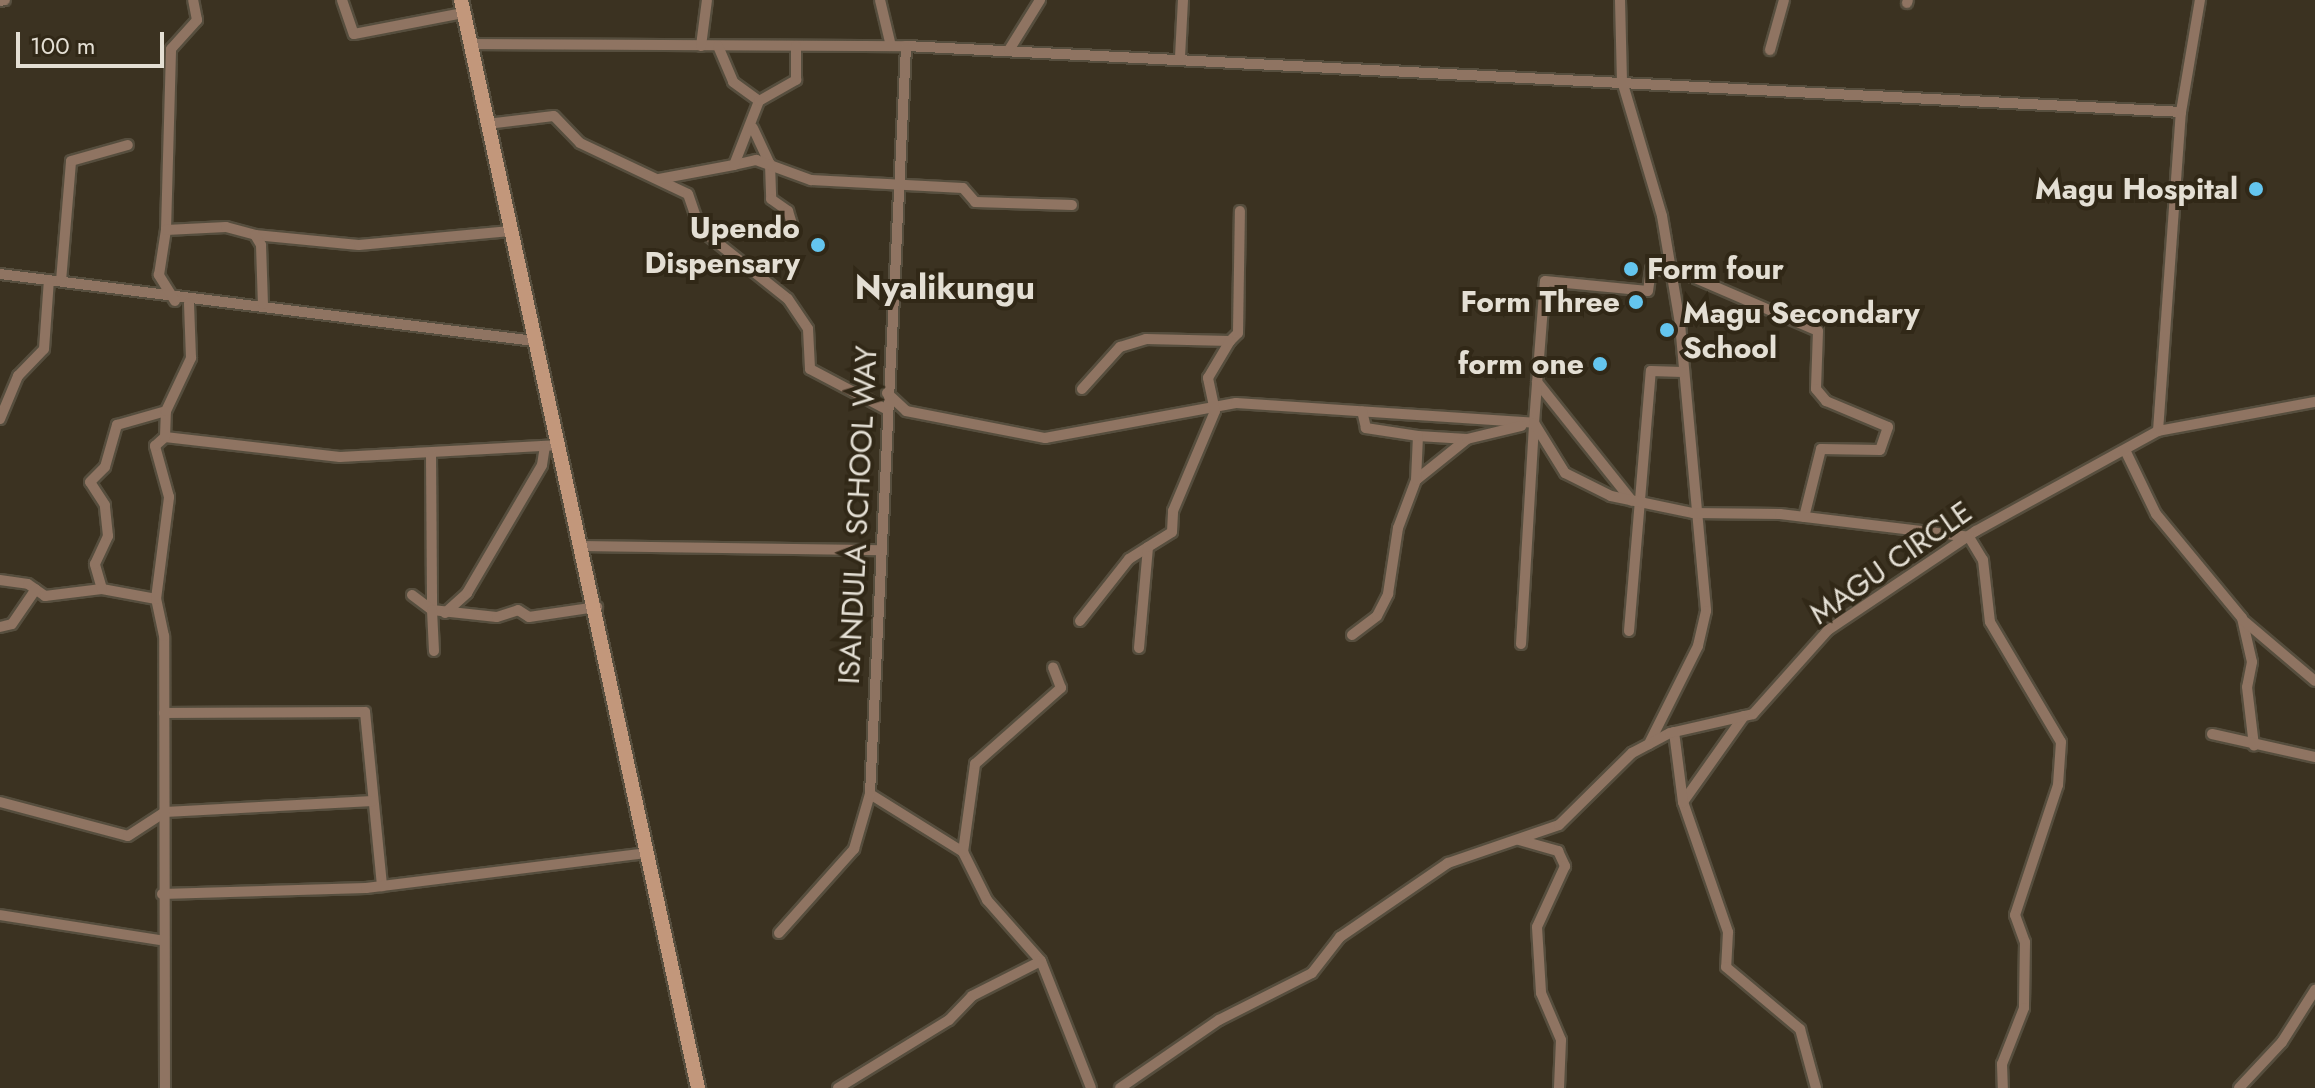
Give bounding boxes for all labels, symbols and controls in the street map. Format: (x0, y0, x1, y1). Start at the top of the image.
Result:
scale bar (20, 16, 168, 66)
text: 100 m (30, 28, 96, 63)
place label: Magu Hospital (2035, 171, 2238, 207)
marker: Magu Hospital (2245, 178, 2267, 200)
place label: Upendo Dispensary (644, 210, 800, 280)
marker: Upendo Dispensary (807, 234, 829, 256)
place label: Form four (1647, 251, 1784, 287)
marker: Form four (1622, 260, 1640, 278)
district label: Nyalikungu (855, 268, 1035, 308)
place label: Form Three (1461, 284, 1620, 320)
marker: Form Three (1627, 293, 1645, 311)
place label: Magu Secondary School (1683, 295, 1920, 366)
marker: Magu Secondary School (1658, 321, 1676, 339)
street label: ISANDULA SCHOOL WAY (831, 345, 885, 685)
place label: form one (1458, 346, 1584, 382)
marker: form one (1591, 355, 1609, 373)
street label: MAGU CIRCLE (1803, 494, 1979, 632)

